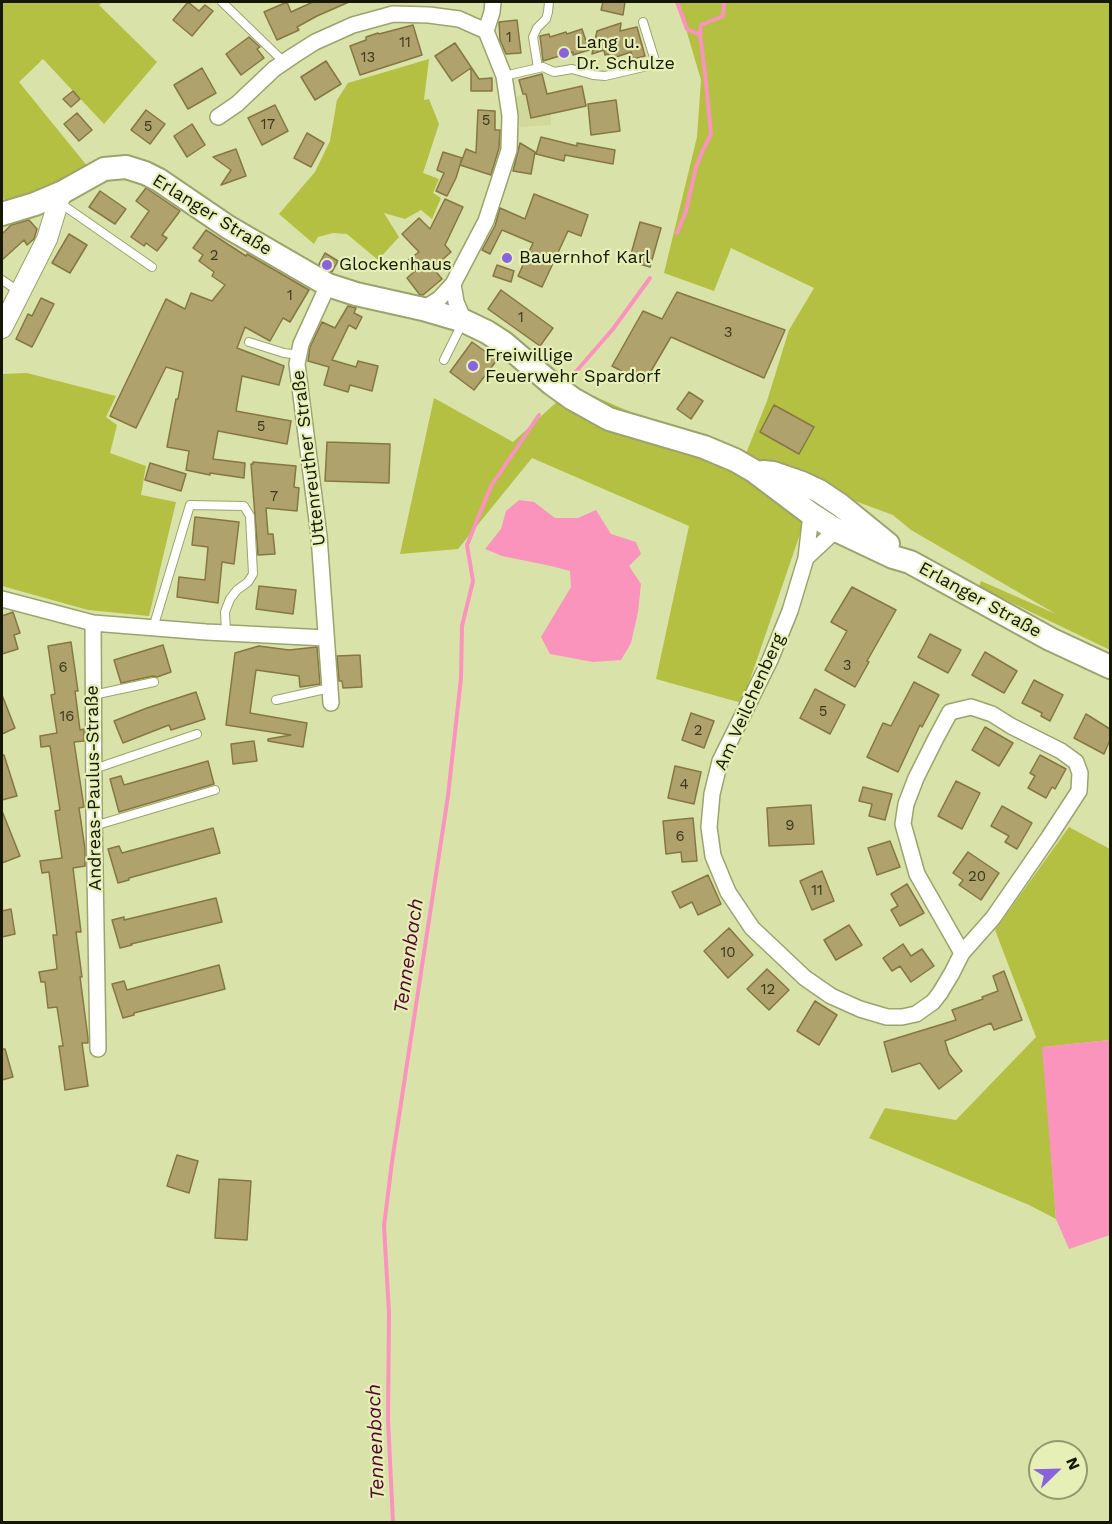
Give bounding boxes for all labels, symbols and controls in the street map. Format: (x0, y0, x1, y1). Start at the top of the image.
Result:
house number: 1 (506, 29, 512, 47)
place label: Lang u. Dr. Schulze (576, 32, 675, 74)
house number: 11 (399, 34, 411, 52)
marker: Lang u. Dr. Schulze (557, 46, 571, 60)
house number: 13 (361, 49, 375, 67)
house number: 5 (482, 112, 490, 130)
house number: 17 (261, 116, 275, 134)
house number: 5 (144, 118, 152, 136)
street label: Erlanger Straße (148, 170, 276, 260)
house number: 2 (210, 247, 218, 265)
place label: Bauernhof Karl (519, 247, 651, 269)
marker: Bauernhof Karl (500, 251, 514, 265)
place label: Glockenhaus (339, 254, 452, 276)
marker: Glockenhaus (320, 258, 334, 272)
house number: 1 (287, 287, 293, 305)
house number: 1 (518, 309, 524, 327)
house number: 3 (724, 324, 732, 342)
place label: Freiwillige Feuerwehr Spardorf (485, 345, 660, 388)
marker: Freiwillige Feuerwehr Spardorf (466, 359, 480, 373)
street label: Uttenreuther Straße (287, 369, 331, 547)
house number: 5 (257, 418, 265, 436)
house number: 7 (270, 488, 278, 506)
street label: Erlanger Straße (915, 557, 1045, 643)
street label: Am Veilchenberg (710, 630, 790, 774)
house number: 3 (843, 657, 851, 675)
house number: 6 (58, 659, 68, 677)
street label: Andreas-Paulus-Straße (81, 685, 107, 891)
house number: 5 (819, 703, 827, 721)
house number: 16 (60, 708, 74, 726)
house number: 2 (694, 722, 702, 740)
house number: 4 (679, 776, 689, 794)
house number: 9 (785, 817, 795, 835)
house number: 6 (675, 828, 685, 846)
house number: 20 (968, 868, 986, 886)
house number: 11 (811, 882, 823, 900)
water label: Tennenbach (389, 897, 429, 1015)
house number: 10 (720, 944, 736, 962)
house number: 12 (761, 981, 775, 999)
water label: Tennenbach (362, 1384, 390, 1500)
north arrow (1028, 1440, 1088, 1500)
text: N (1062, 1454, 1084, 1473)

